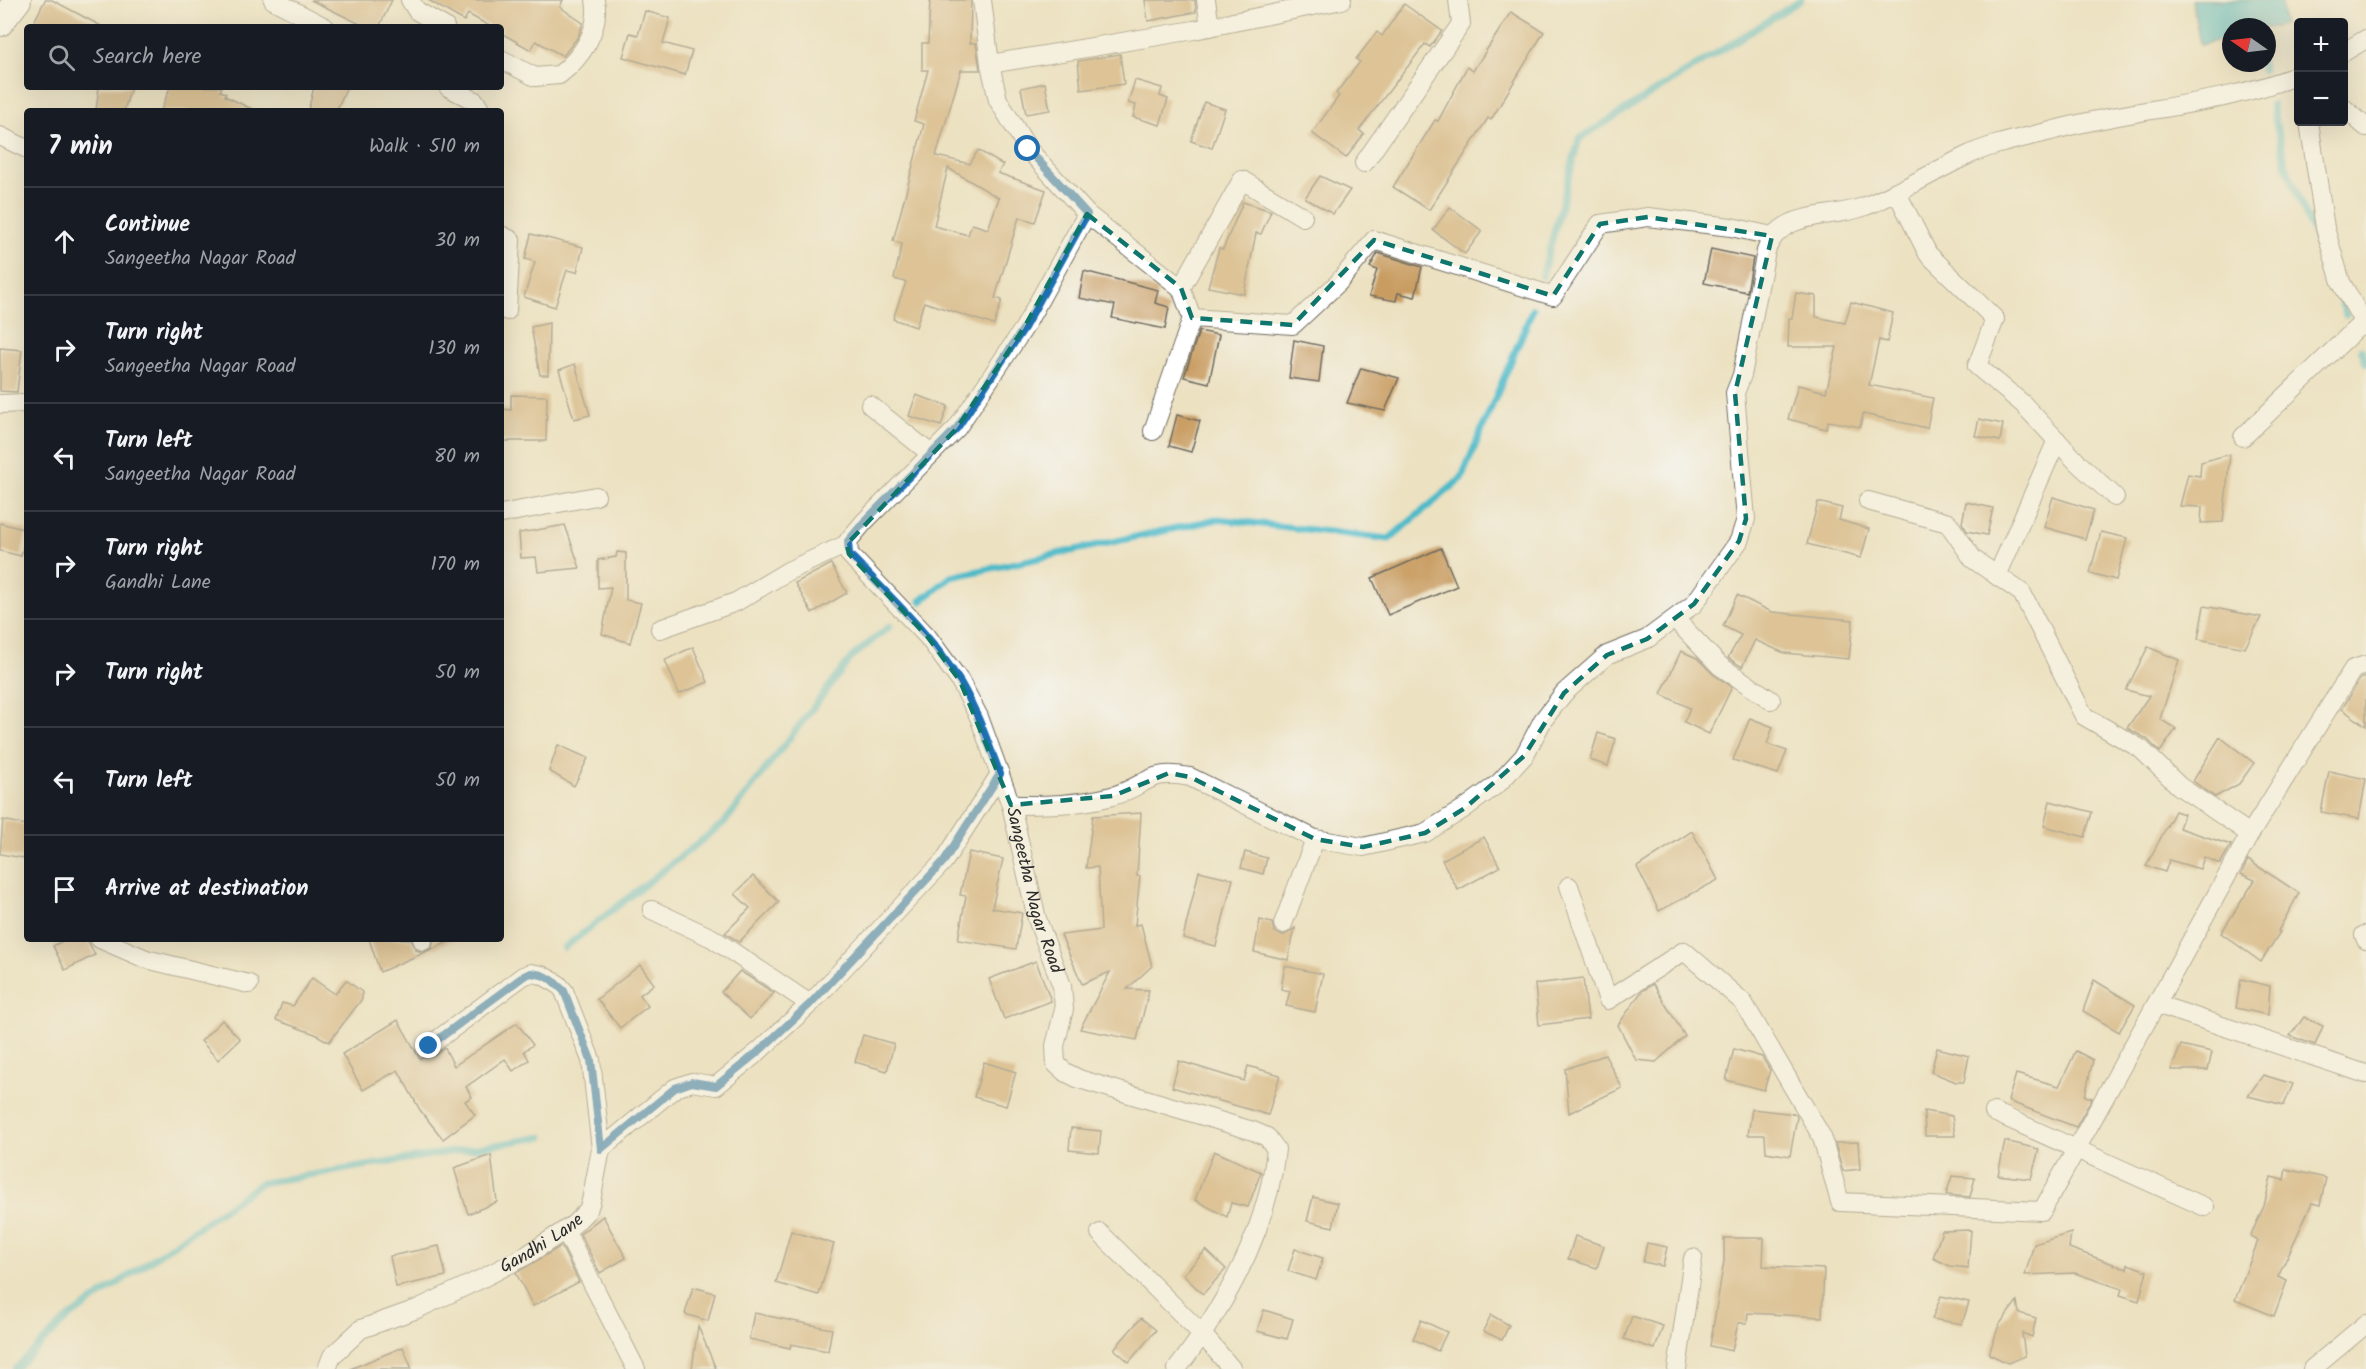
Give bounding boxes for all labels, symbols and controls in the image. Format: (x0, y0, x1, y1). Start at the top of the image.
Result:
north arrow (2222, 18, 2276, 72)
map controls (2294, 18, 2348, 126)
button: + (2294, 18, 2348, 72)
search box (24, 24, 504, 90)
text: Search here (93, 40, 201, 75)
icon: search (45, 41, 78, 74)
button: − (2294, 72, 2348, 126)
text: 7 min (48, 126, 113, 168)
text: Walk · 510 m (369, 131, 480, 163)
route start (1014, 135, 1040, 161)
text: Continue (105, 208, 190, 243)
icon: ahead (48, 225, 81, 258)
text: 30 m (435, 225, 480, 257)
text: Sangeetha Nagar Road (105, 243, 296, 275)
text: Turn right (105, 316, 203, 351)
icon: right (48, 333, 81, 366)
text: 130 m (428, 333, 480, 365)
text: Sangeetha Nagar Road (105, 351, 296, 383)
text: Turn left (105, 424, 192, 459)
icon: left (48, 441, 81, 474)
text: 80 m (434, 441, 480, 473)
text: Sangeetha Nagar Road (105, 459, 296, 491)
text: Turn right (105, 532, 203, 567)
icon: right (48, 549, 81, 582)
text: 170 m (431, 549, 480, 581)
text: Gandhi Lane (105, 567, 211, 599)
text: Turn right (105, 656, 203, 691)
icon: right (48, 657, 81, 690)
text: 50 m (435, 657, 480, 689)
text: Turn left (105, 764, 192, 799)
icon: left (48, 765, 81, 798)
text: 50 m (435, 765, 480, 797)
street label: Sangeetha Nagar Road (997, 804, 1071, 979)
text: Arrive at destination (105, 872, 308, 907)
icon: arrive (48, 873, 81, 906)
route end (415, 1032, 441, 1058)
street label: Gandhi Lane (494, 1207, 591, 1281)

